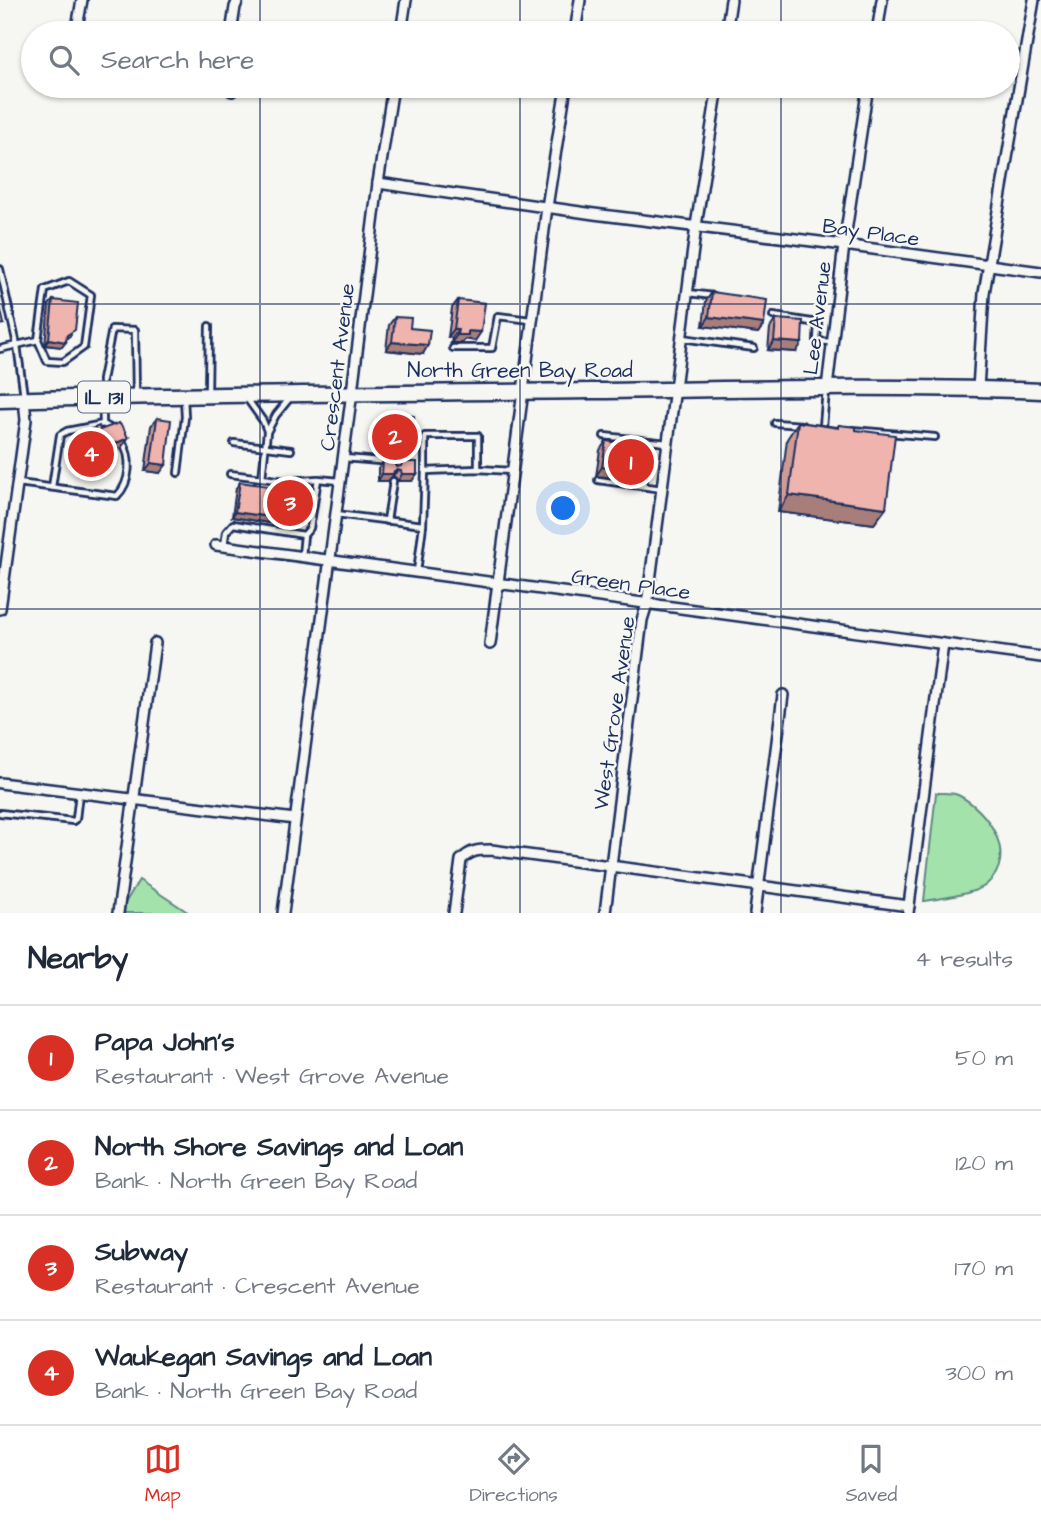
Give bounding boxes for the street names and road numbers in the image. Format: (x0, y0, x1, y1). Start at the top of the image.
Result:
street label: Bay Place (820, 211, 921, 256)
street label: Lee Avenue (796, 260, 839, 376)
street label: Crescent Avenue (313, 282, 362, 453)
street label: North Green Bay Road (407, 356, 633, 387)
road number: IL 131 (78, 382, 130, 412)
street label: Green Place (570, 562, 692, 607)
street label: West Grove Avenue (587, 614, 642, 812)

